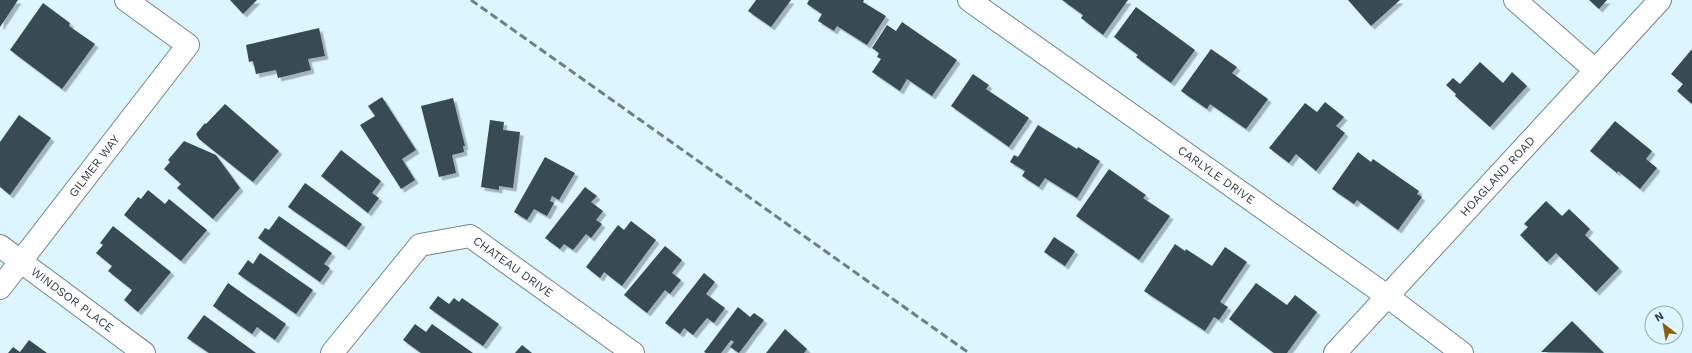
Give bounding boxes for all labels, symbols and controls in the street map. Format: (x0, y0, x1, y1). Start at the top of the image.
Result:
street label: GILMER WAY (66, 132, 123, 200)
street label: HOAGLAND ROAD (1457, 134, 1538, 219)
street label: CARLYLE DRIVE (1175, 143, 1258, 207)
street label: CHATEAU DRIVE (470, 234, 556, 300)
street label: WINDSOR PLACE (28, 264, 117, 335)
north arrow (1644, 305, 1684, 345)
text: N (1652, 309, 1666, 325)

